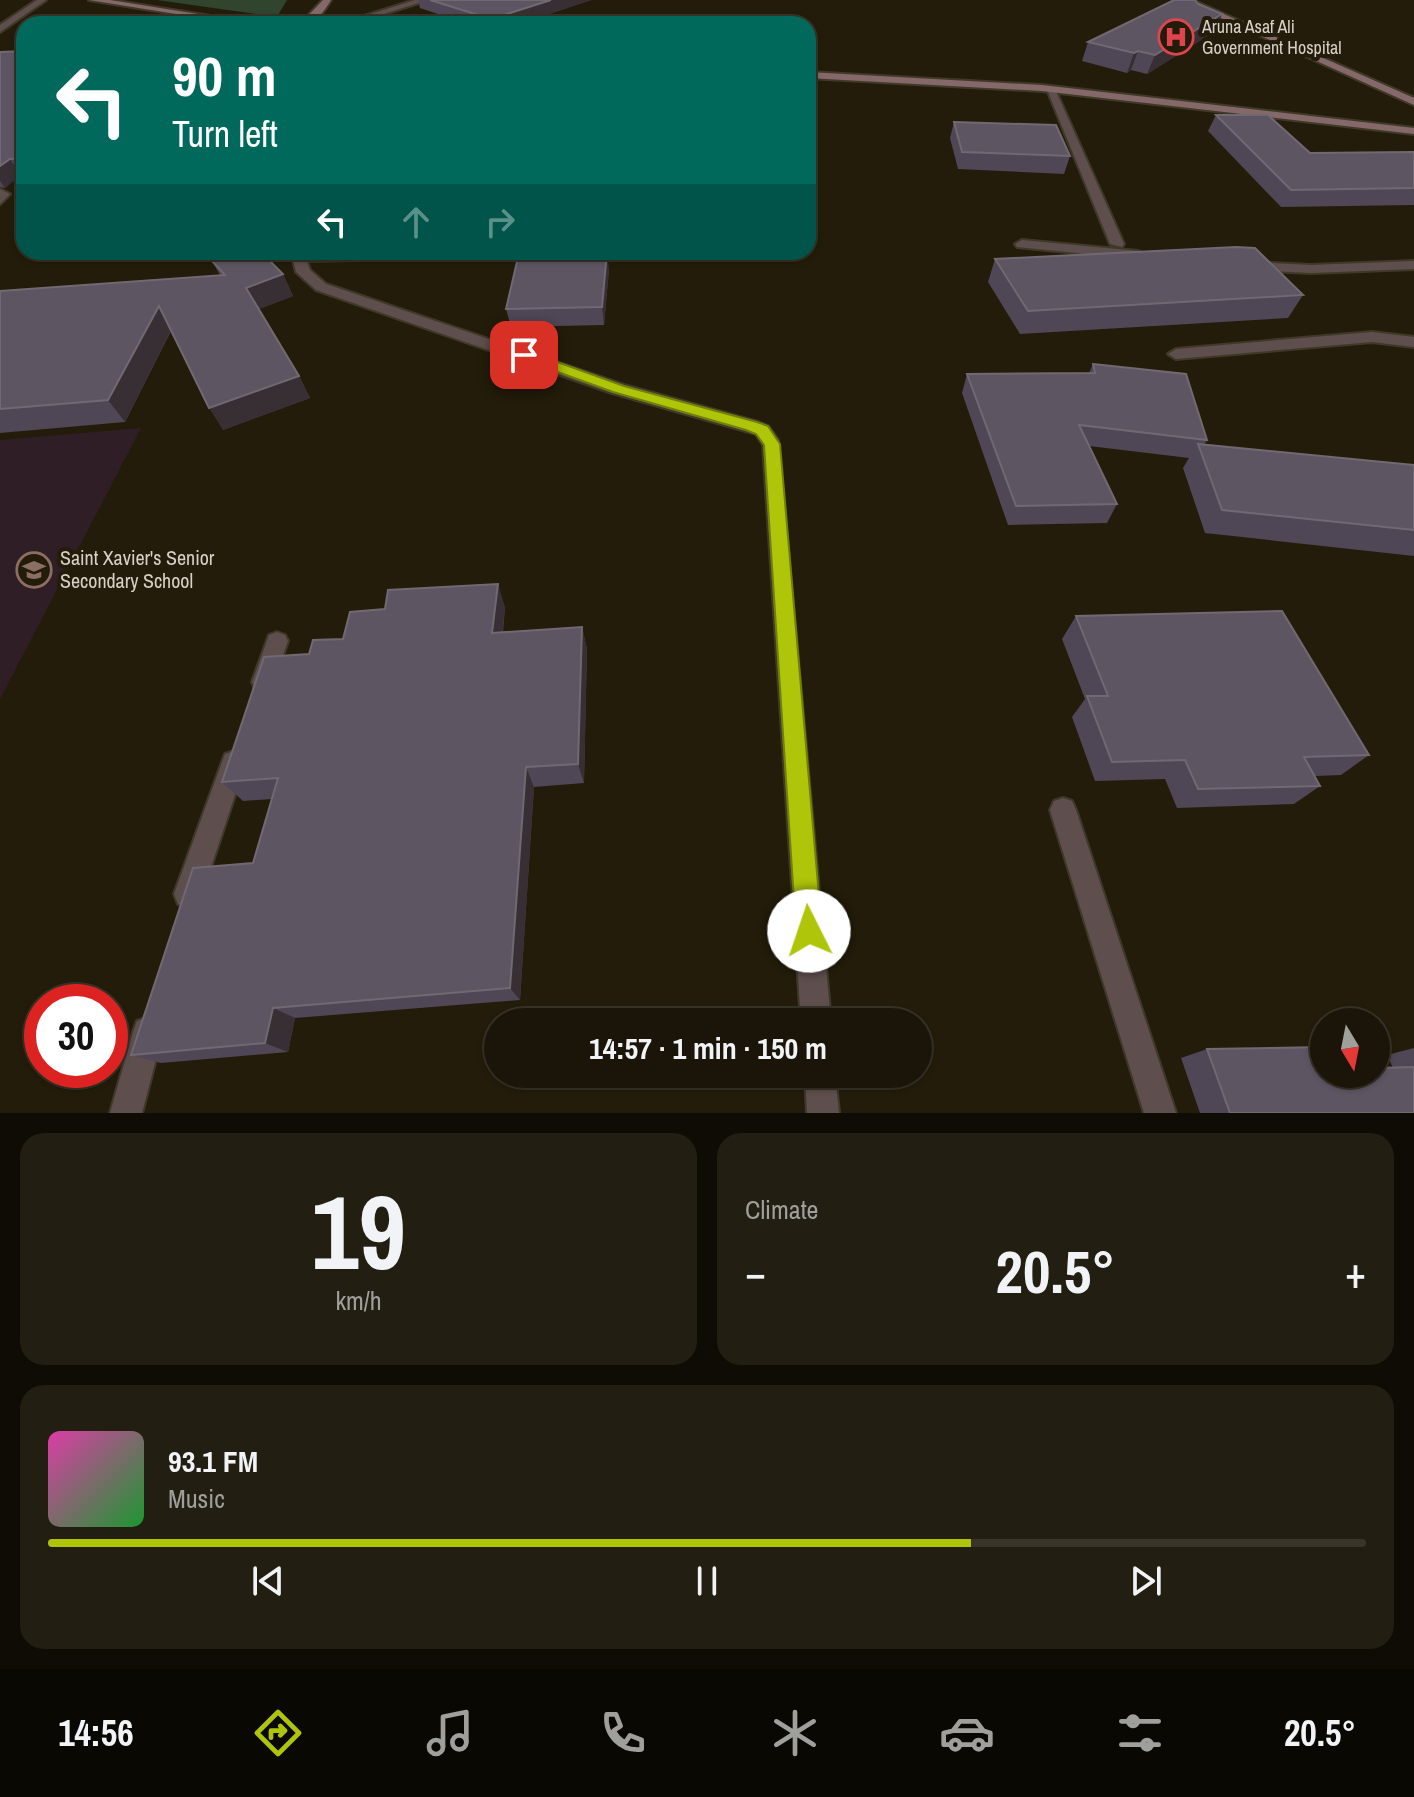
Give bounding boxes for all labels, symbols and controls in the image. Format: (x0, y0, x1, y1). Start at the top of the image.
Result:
place label: Aruna Asaf Ali Government Hospital (1201, 14, 1341, 60)
hospital icon: Aruna Asaf Ali Government Hospital (1157, 18, 1195, 56)
text: 90 m (172, 38, 277, 113)
icon: left (40, 48, 144, 152)
text: Turn left (172, 110, 278, 158)
icon: left (310, 200, 354, 244)
icon: ahead (394, 200, 438, 244)
icon: right (478, 200, 522, 244)
pin (490, 321, 558, 389)
icon: arrive (502, 333, 546, 377)
place label: Saint Xavier's Senior Secondary School (60, 544, 215, 594)
school or university icon: Saint Xavier's Senior Secondary School (15, 551, 53, 589)
position arrow (767, 889, 851, 973)
speed limit sign: 30 (24, 984, 128, 1088)
north arrow (1310, 1008, 1390, 1088)
map controls (1310, 1008, 1390, 1088)
text: 14:57 · 1 min · 150 m (589, 1028, 827, 1068)
text: 19 (311, 1161, 406, 1301)
text: Climate (745, 1192, 818, 1227)
text: 20.5° (996, 1231, 1115, 1312)
text: − (745, 1242, 766, 1302)
text: + (1345, 1242, 1366, 1302)
text: km/h (335, 1283, 382, 1318)
text: 93.1 FM (168, 1441, 258, 1481)
text: Music (168, 1481, 225, 1516)
icon: previous (246, 1559, 290, 1603)
icon: pause (685, 1559, 729, 1603)
icon: next (1124, 1559, 1168, 1603)
icon: directions (250, 1705, 306, 1761)
icon: music (422, 1705, 478, 1761)
icon: phone (595, 1705, 651, 1761)
icon: climate (767, 1705, 823, 1761)
icon: car (939, 1705, 995, 1761)
icon: filters (1112, 1705, 1168, 1761)
text: 14:56 (58, 1709, 134, 1757)
text: 20.5° (1284, 1709, 1356, 1757)

